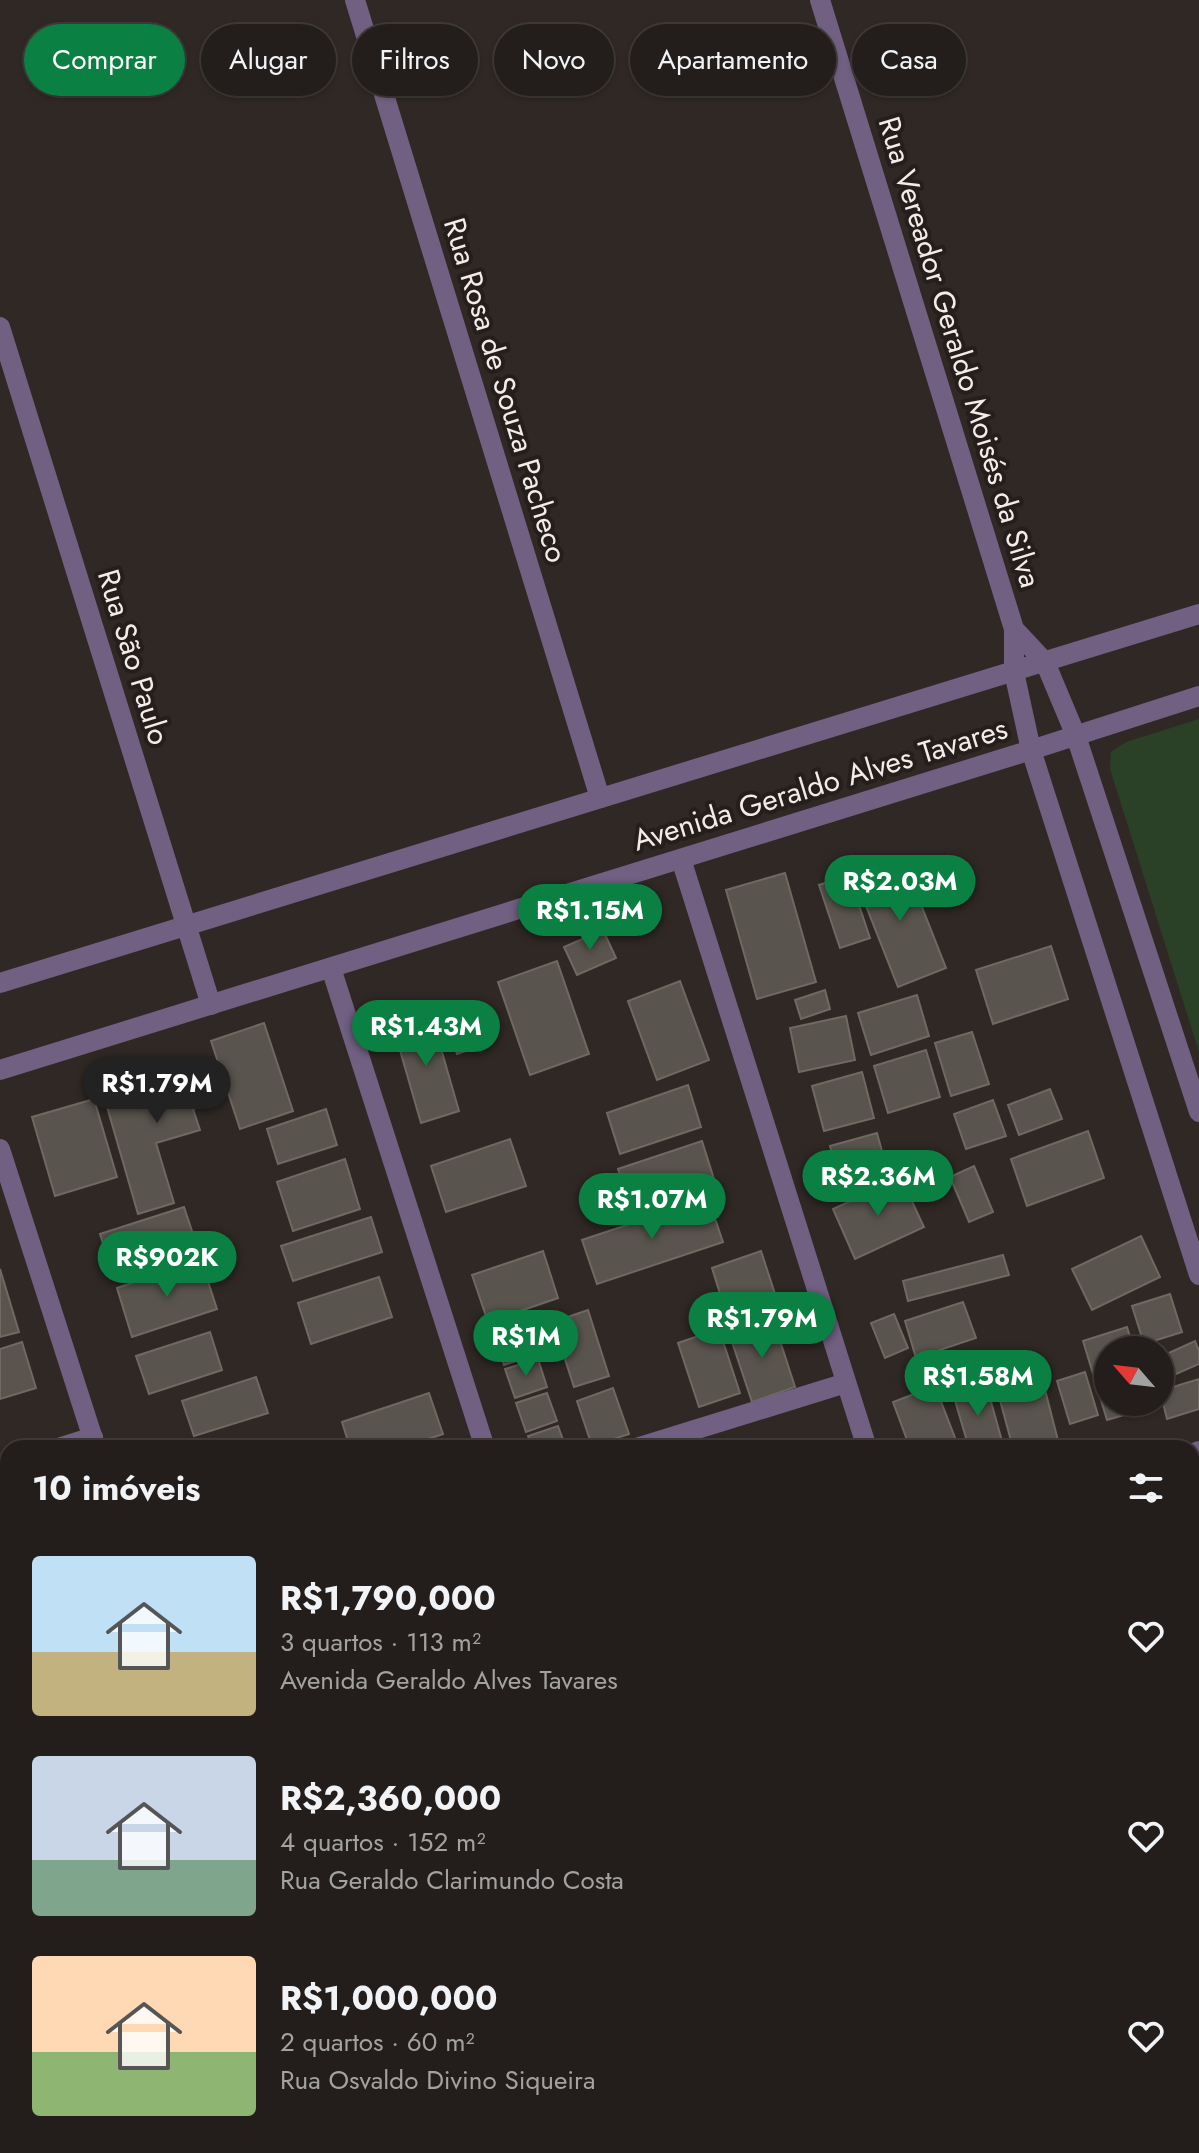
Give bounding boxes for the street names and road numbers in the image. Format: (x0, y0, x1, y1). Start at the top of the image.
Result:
street label: Rua Vereador Geraldo Moisés da Silva (868, 111, 1052, 593)
street label: Rua Rosa de Souza Pacheco (433, 212, 579, 568)
street label: Rua São Paulo (87, 564, 181, 750)
street label: Avenida Geraldo Alves Tavares (627, 706, 1013, 862)

